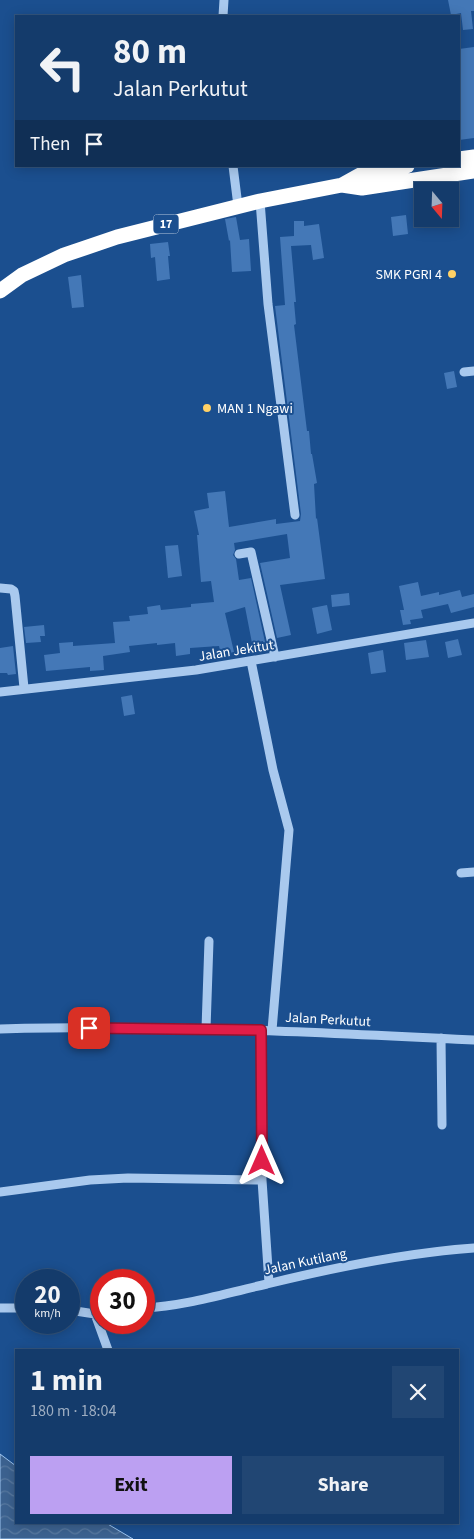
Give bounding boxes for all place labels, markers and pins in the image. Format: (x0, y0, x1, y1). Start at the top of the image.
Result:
place label: SMK PGRI 4 (375, 265, 442, 285)
marker: SMK PGRI 4 (446, 268, 458, 280)
place label: MAN 1 Ngawi (217, 399, 293, 419)
marker: MAN 1 Ngawi (201, 402, 213, 414)
pin (68, 1007, 110, 1049)

